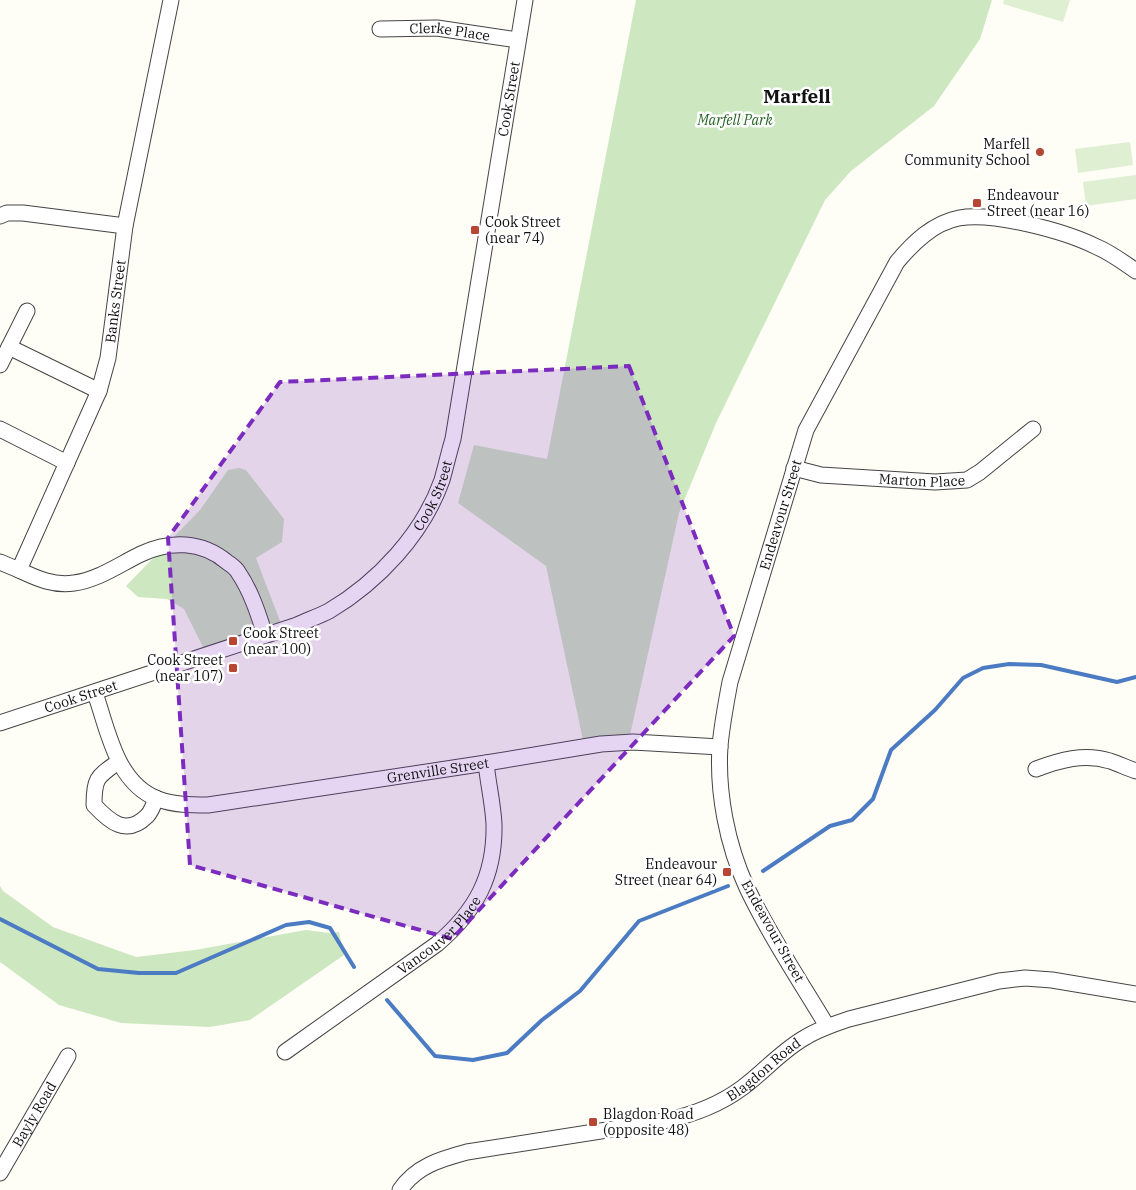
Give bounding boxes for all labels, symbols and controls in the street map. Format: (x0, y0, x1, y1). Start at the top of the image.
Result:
street label: Clerke Place (409, 19, 491, 45)
street label: Cook Street (494, 60, 524, 138)
district label: Marfell (763, 84, 831, 108)
park label: Marfell Park (696, 111, 773, 129)
place label: Marfell Community School (904, 135, 1030, 169)
marker: Marfell Community School (1034, 146, 1046, 158)
place label: Endeavour Street (near 16) (987, 186, 1089, 220)
marker: Endeavour Street (near 16) (971, 197, 983, 209)
place label: Cook Street (near 74) (485, 213, 561, 247)
marker: Cook Street (near 74) (469, 224, 481, 236)
street label: Banks Street (101, 259, 130, 344)
street label: Endeavour Street (755, 457, 806, 572)
street label: Cook Street (409, 458, 456, 534)
street label: Marton Place (878, 470, 966, 491)
place label: Cook Street (near 100) (243, 624, 319, 658)
marker: Cook Street (near 100) (227, 635, 239, 647)
place label: Cook Street (near 107) (147, 651, 223, 685)
marker: Cook Street (near 107) (227, 662, 239, 674)
street label: Cook Street (42, 676, 120, 717)
street label: Grenville Street (386, 754, 490, 787)
place label: Endeavour Street (near 64) (615, 855, 718, 889)
marker: Endeavour Street (near 64) (721, 866, 733, 878)
street label: Endeavour Street (737, 877, 809, 985)
street label: Vancouver Place (394, 893, 485, 978)
street label: Blagdon Road (723, 1033, 804, 1105)
street label: Bayly Road (8, 1078, 60, 1150)
place label: Blagdon Road (opposite 48) (603, 1105, 694, 1139)
marker: Blagdon Road (opposite 48) (587, 1116, 599, 1128)

